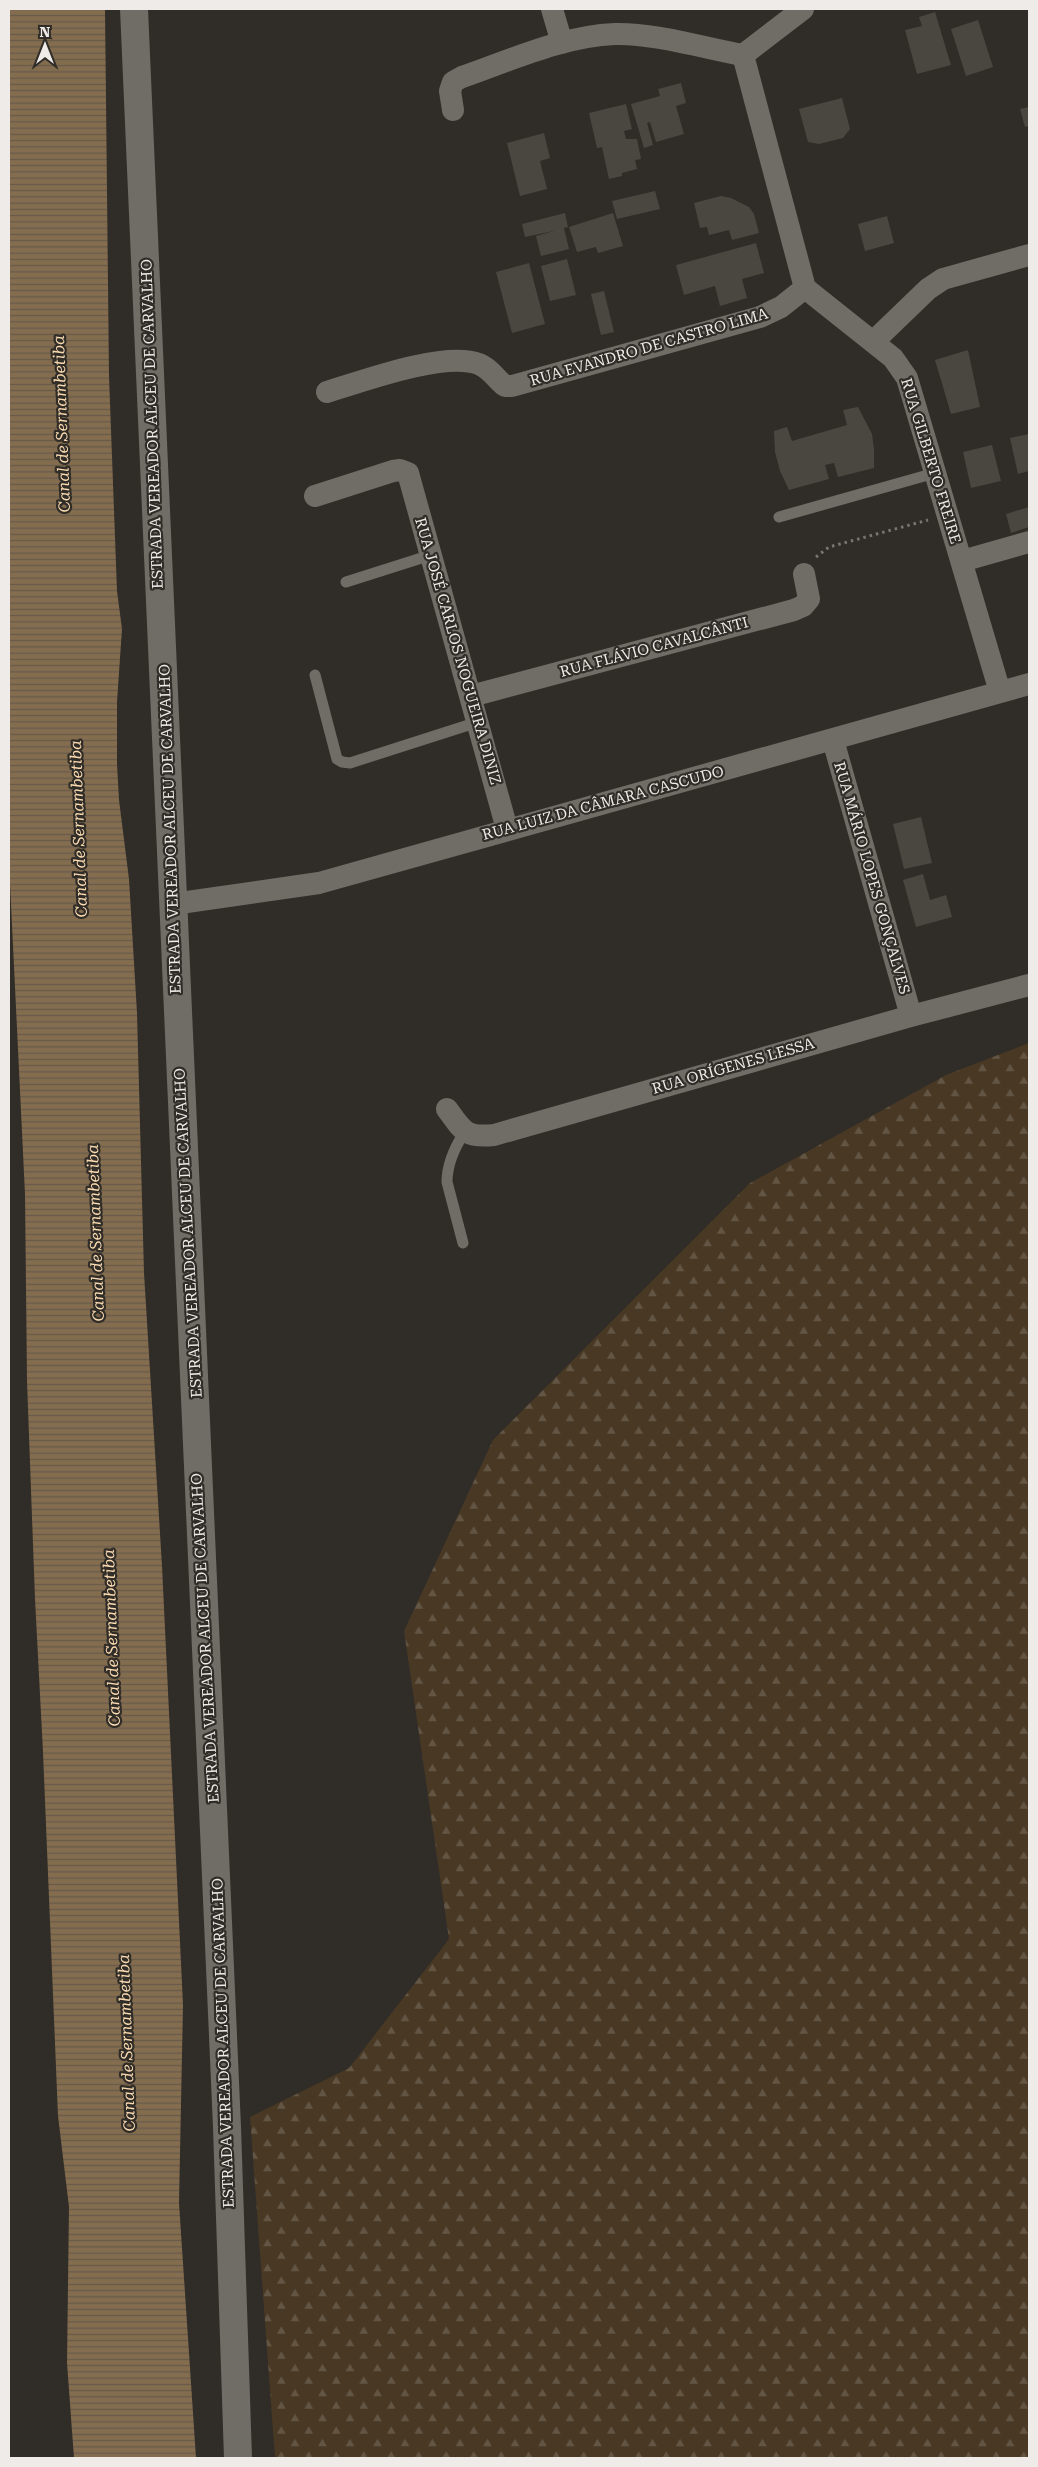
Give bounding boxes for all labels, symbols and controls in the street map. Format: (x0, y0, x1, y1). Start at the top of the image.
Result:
north arrow (20, 20, 70, 70)
text: N (40, 24, 51, 40)
street label: ESTRADA VEREADOR ALCEU DE CARVALHO (137, 259, 167, 589)
street label: RUA EVANDRO DE CASTRO LIMA (528, 304, 771, 390)
water label: Canal de Sernambetiba (49, 335, 74, 513)
street label: RUA GILBERTO FREIRE (897, 376, 965, 546)
street label: RUA JOSÉ CARLOS NOGUEIRA DINIZ (411, 515, 505, 787)
street label: RUA FLÁVIO CAVALCÂNTI (558, 613, 750, 681)
street label: ESTRADA VEREADOR ALCEU DE CARVALHO (155, 664, 185, 994)
water label: Canal de Sernambetiba (66, 740, 91, 918)
street label: RUA MÁRIO LOPES GONÇALVES (830, 760, 914, 996)
street label: RUA LUIZ DA CÂMARA CASCUDO (480, 762, 726, 844)
street label: RUA ORÍGENES LESSA (650, 1034, 817, 1098)
street label: ESTRADA VEREADOR ALCEU DE CARVALHO (170, 1068, 206, 1398)
water label: Canal de Sernambetiba (83, 1144, 108, 1322)
street label: ESTRADA VEREADOR ALCEU DE CARVALHO (187, 1473, 223, 1803)
water label: Canal de Sernambetiba (99, 1549, 124, 1727)
street label: ESTRADA VEREADOR ALCEU DE CARVALHO (208, 1878, 238, 2208)
water label: Canal de Sernambetiba (114, 1954, 139, 2132)

